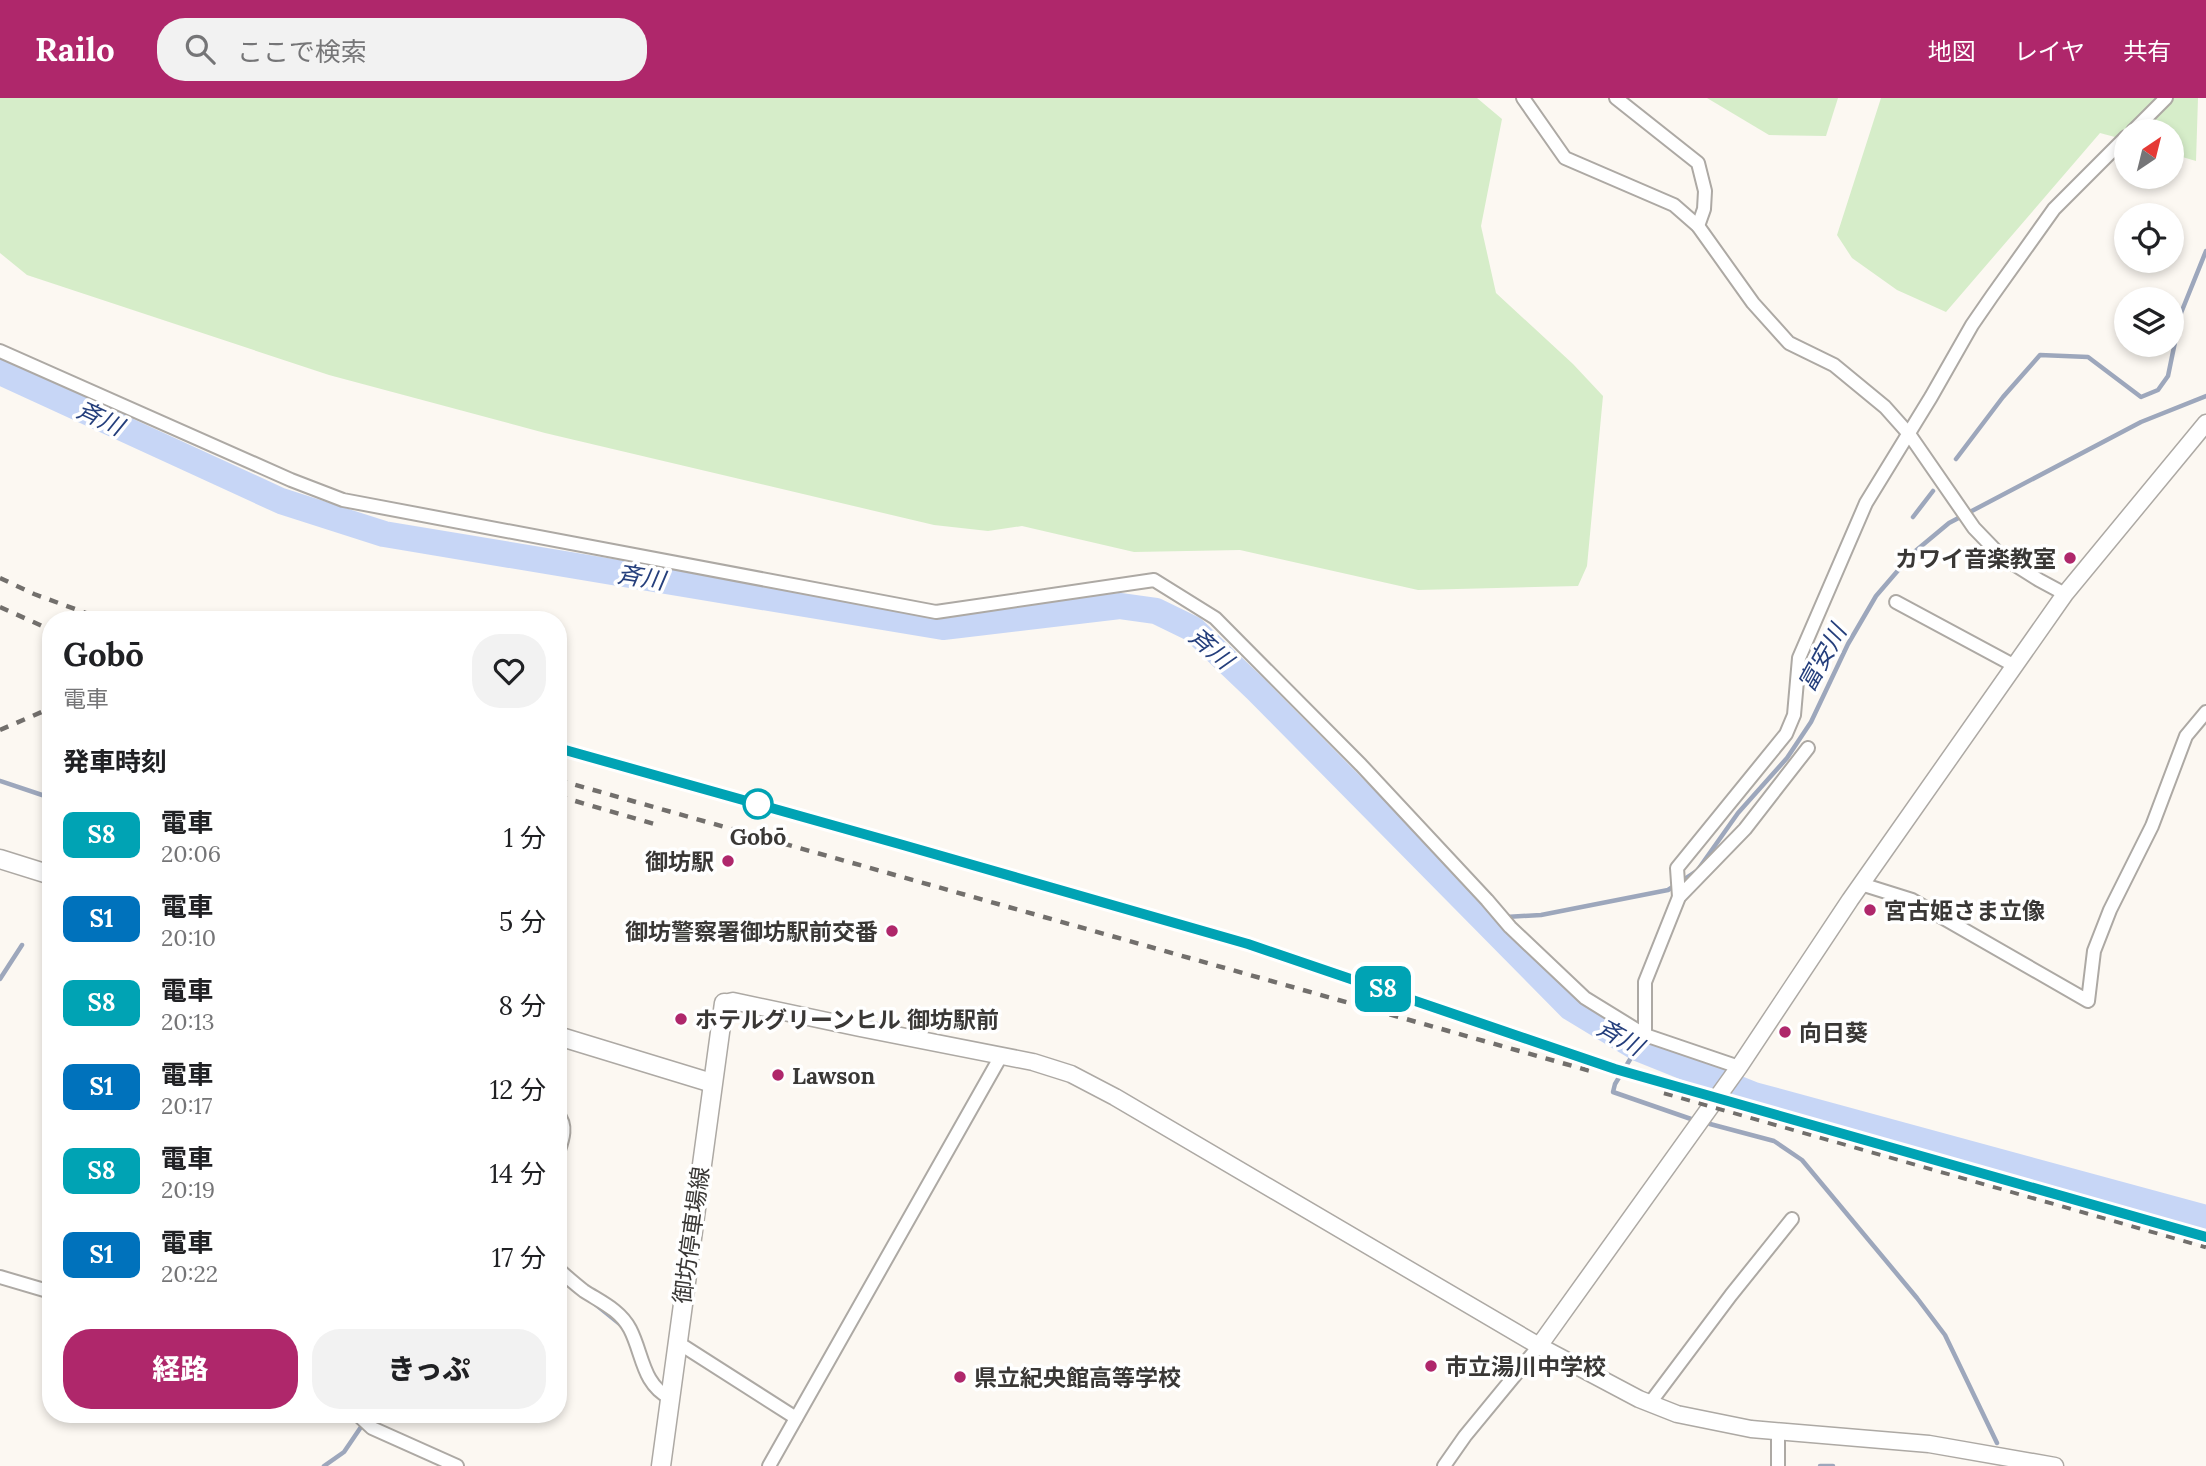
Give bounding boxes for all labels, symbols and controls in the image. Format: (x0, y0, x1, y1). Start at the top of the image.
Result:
search box (157, 18, 647, 81)
text: Railo (35, 28, 115, 70)
icon: search (181, 30, 219, 68)
text: ここで検索 (237, 35, 367, 68)
text: 地図 (1928, 36, 1976, 67)
text: レイヤ (2014, 36, 2085, 67)
text: 共有 (2123, 36, 2171, 67)
north arrow (2114, 119, 2184, 189)
map controls (2114, 119, 2184, 357)
button: locate (2114, 203, 2184, 273)
button: layers (2114, 287, 2184, 357)
water label: 斉川 (72, 394, 131, 443)
place label: カワイ音楽教室 (1895, 544, 2056, 573)
marker: カワイ音楽教室 (2062, 550, 2078, 566)
water label: 斉川 (615, 558, 670, 597)
water label: 富安川 (1791, 616, 1854, 697)
water label: 斉川 (1183, 621, 1242, 677)
text: Gobō (63, 633, 144, 675)
button: heart (472, 634, 546, 708)
text: 電車 (63, 684, 109, 713)
text: 発車時刻 (63, 745, 167, 778)
marker: Gobō (743, 789, 773, 819)
text: 電車 (161, 806, 213, 839)
text: S8 (87, 819, 116, 850)
text: 1 分 (504, 821, 546, 854)
place label: Gobō (730, 822, 786, 851)
text: 20:06 (161, 839, 221, 868)
place label: 御坊駅 (645, 847, 714, 876)
marker: 御坊駅 (720, 853, 736, 869)
text: 電車 (161, 890, 213, 923)
place label: 宮古姫さま立像 (1884, 896, 2045, 925)
marker: 宮古姫さま立像 (1862, 902, 1878, 918)
text: S1 (89, 903, 114, 934)
text: 5 分 (499, 905, 546, 938)
place label: 御坊警察署御坊駅前交番 (625, 917, 878, 946)
text: 20:10 (161, 923, 216, 952)
marker: 御坊警察署御坊駅前交番 (884, 923, 900, 939)
line badge: S8 (1352, 966, 1414, 1012)
text: S8 (1369, 973, 1397, 1004)
text: 電車 (161, 974, 213, 1007)
text: S8 (87, 987, 116, 1018)
text: 8 分 (499, 989, 546, 1022)
place label: ホテルグリーンヒル 御坊駅前 (695, 1005, 999, 1034)
text: 20:13 (161, 1007, 215, 1036)
marker: ホテルグリーンヒル 御坊駅前 (673, 1011, 689, 1027)
water label: 斉川 (1591, 1012, 1651, 1064)
place label: 向日葵 (1799, 1018, 1868, 1047)
marker: 向日葵 (1777, 1024, 1793, 1040)
text: 電車 (161, 1058, 213, 1091)
place label: Lawson (792, 1061, 875, 1090)
marker: Lawson (770, 1067, 786, 1083)
text: S1 (89, 1071, 114, 1102)
text: 12 分 (490, 1073, 546, 1106)
text: 20:17 (161, 1091, 212, 1120)
text: 電車 (161, 1142, 213, 1175)
text: S8 (87, 1155, 116, 1186)
text: 14 分 (490, 1157, 546, 1190)
street label: 御坊停車場線 (667, 1165, 715, 1305)
text: 20:19 (161, 1175, 215, 1204)
text: 電車 (161, 1226, 213, 1259)
text: S1 (89, 1239, 114, 1270)
text: 17 分 (492, 1241, 546, 1274)
text: 20:22 (161, 1259, 218, 1288)
button: 経路 (63, 1329, 298, 1409)
button: きっぷ (312, 1329, 546, 1409)
place label: 市立湯川中学校 (1445, 1352, 1606, 1381)
marker: 市立湯川中学校 (1423, 1358, 1439, 1374)
place label: 県立紀央館高等学校 (974, 1363, 1181, 1392)
marker: 県立紀央館高等学校 (952, 1369, 968, 1385)

